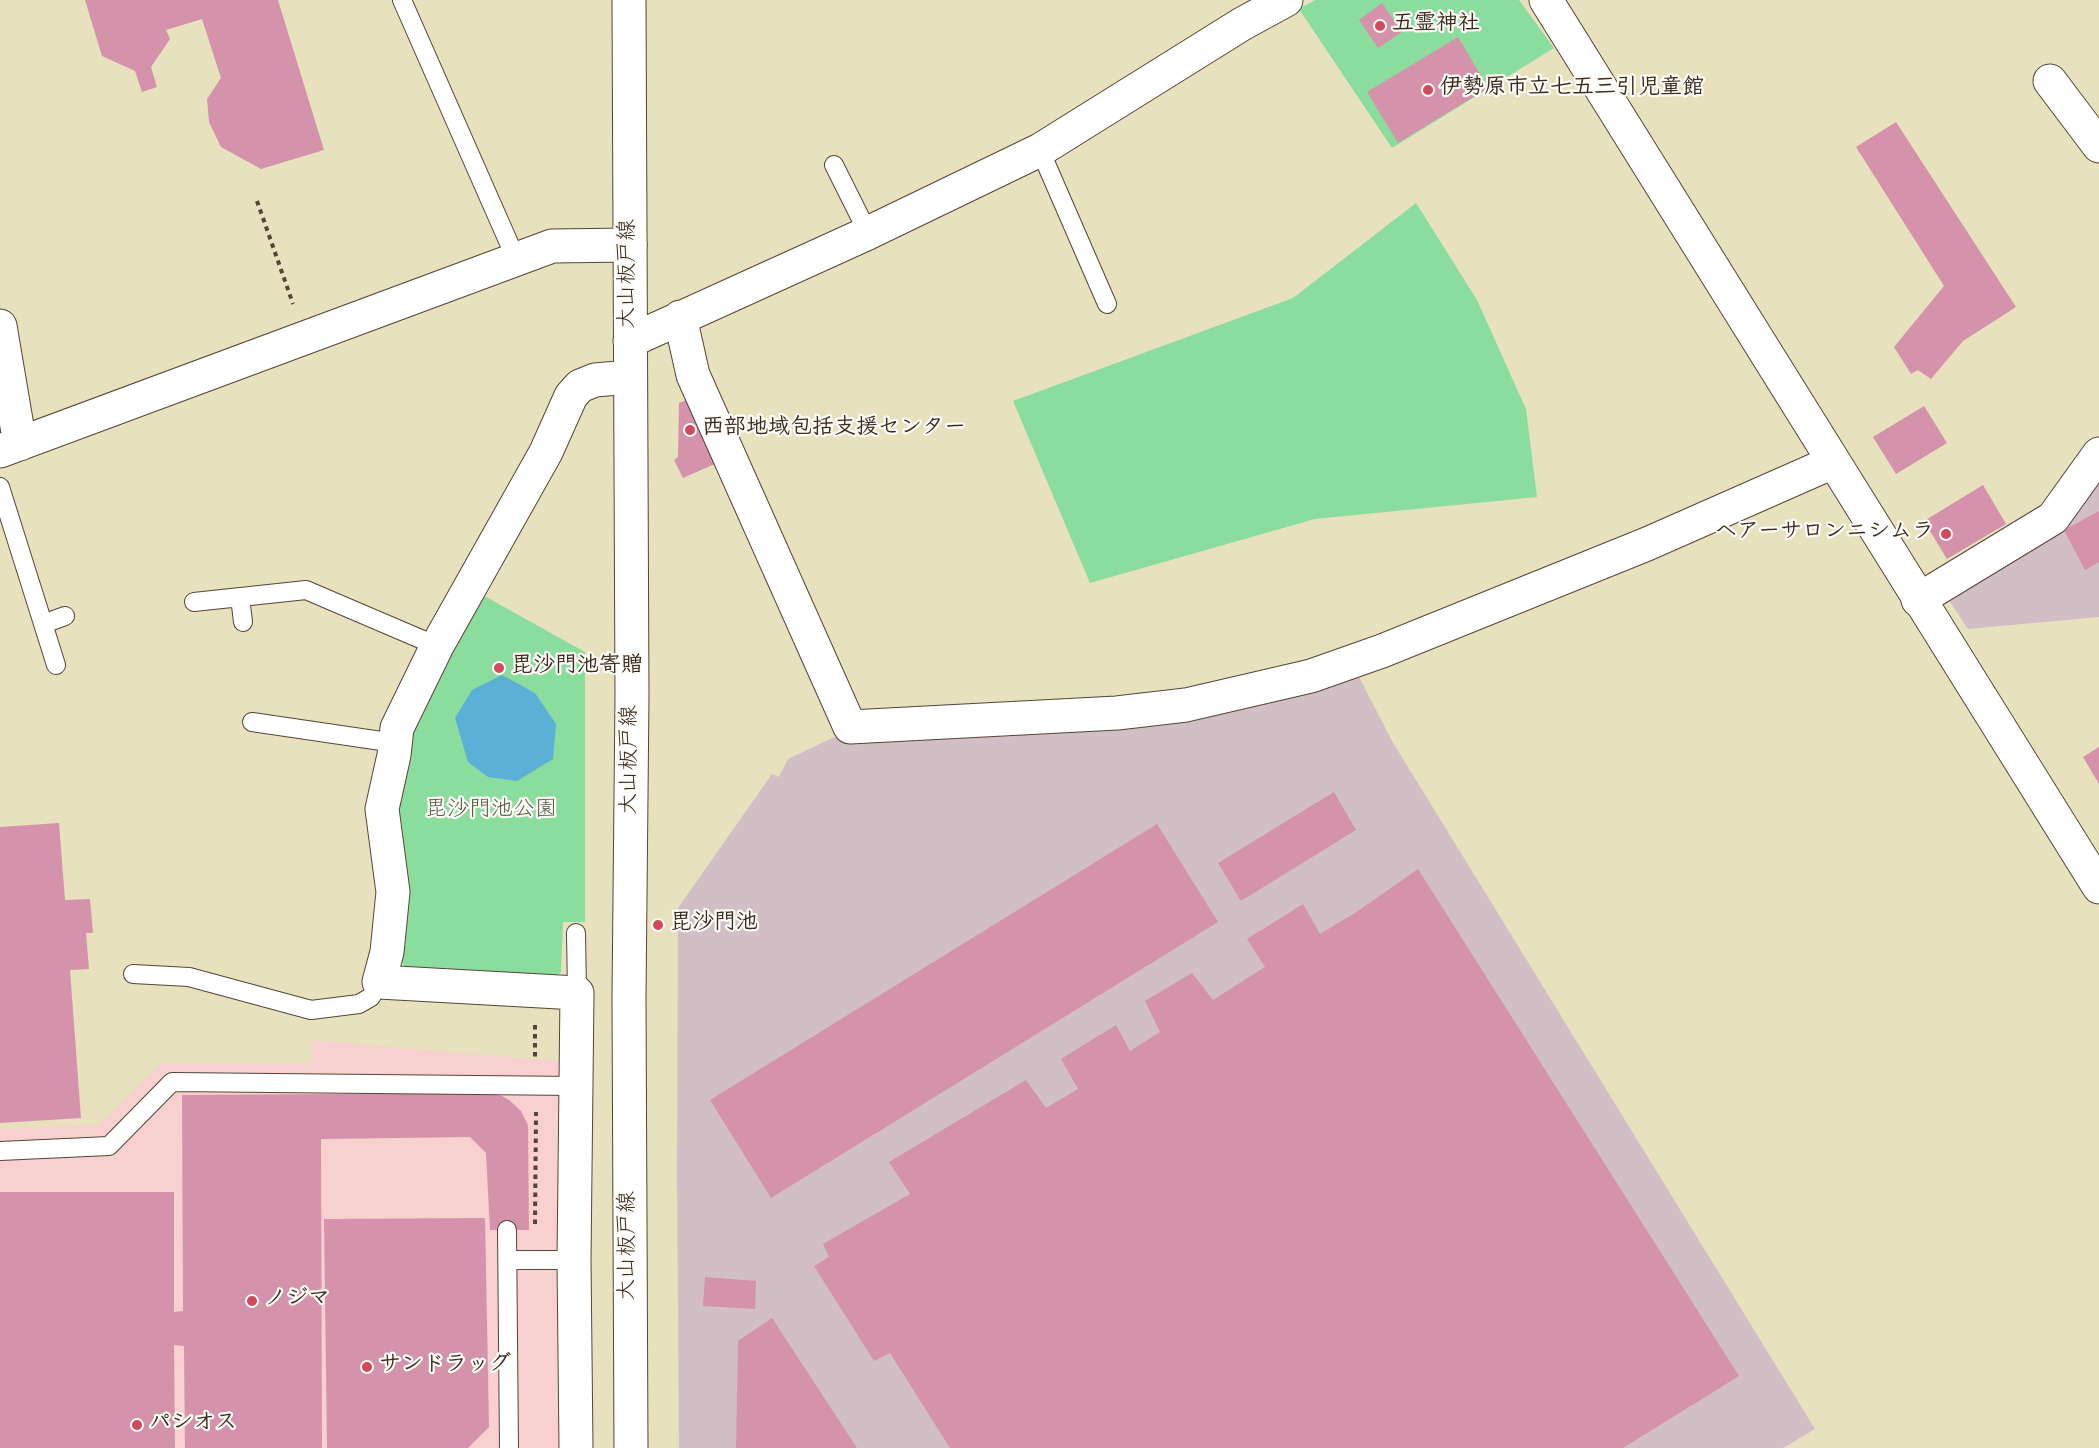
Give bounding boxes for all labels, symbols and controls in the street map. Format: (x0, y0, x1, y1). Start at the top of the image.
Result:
place label: 五霊神社 (1392, 13, 1480, 39)
marker: 五霊神社 (1373, 19, 1387, 33)
place label: 伊勢原市立七五三引児童館 (1440, 77, 1704, 103)
marker: 伊勢原市立七五三引児童館 (1421, 83, 1435, 97)
street label: 大山板戸線 (617, 219, 643, 329)
place label: 西部地域包括支援センター (702, 417, 966, 443)
marker: 西部地域包括支援センター (683, 423, 697, 437)
place label: ヘアーサロンニシムラ (1715, 521, 1934, 547)
marker: ヘアーサロンニシムラ (1939, 527, 1953, 541)
place label: 毘沙門池寄贈 (511, 655, 643, 681)
marker: 毘沙門池寄贈 (492, 661, 506, 675)
street label: 大山板戸線 (619, 705, 645, 815)
park label: 毘沙門池公園 (425, 799, 557, 825)
place label: 毘沙門池 (670, 912, 758, 938)
marker: 毘沙門池 (651, 918, 665, 932)
street label: 大山板戸線 (617, 1191, 643, 1301)
place label: ノジマ (264, 1288, 330, 1314)
marker: ノジマ (245, 1294, 259, 1308)
place label: サンドラッグ (379, 1354, 511, 1380)
marker: サンドラッグ (360, 1360, 374, 1374)
place label: パシオス (149, 1412, 237, 1438)
marker: パシオス (130, 1418, 144, 1432)

